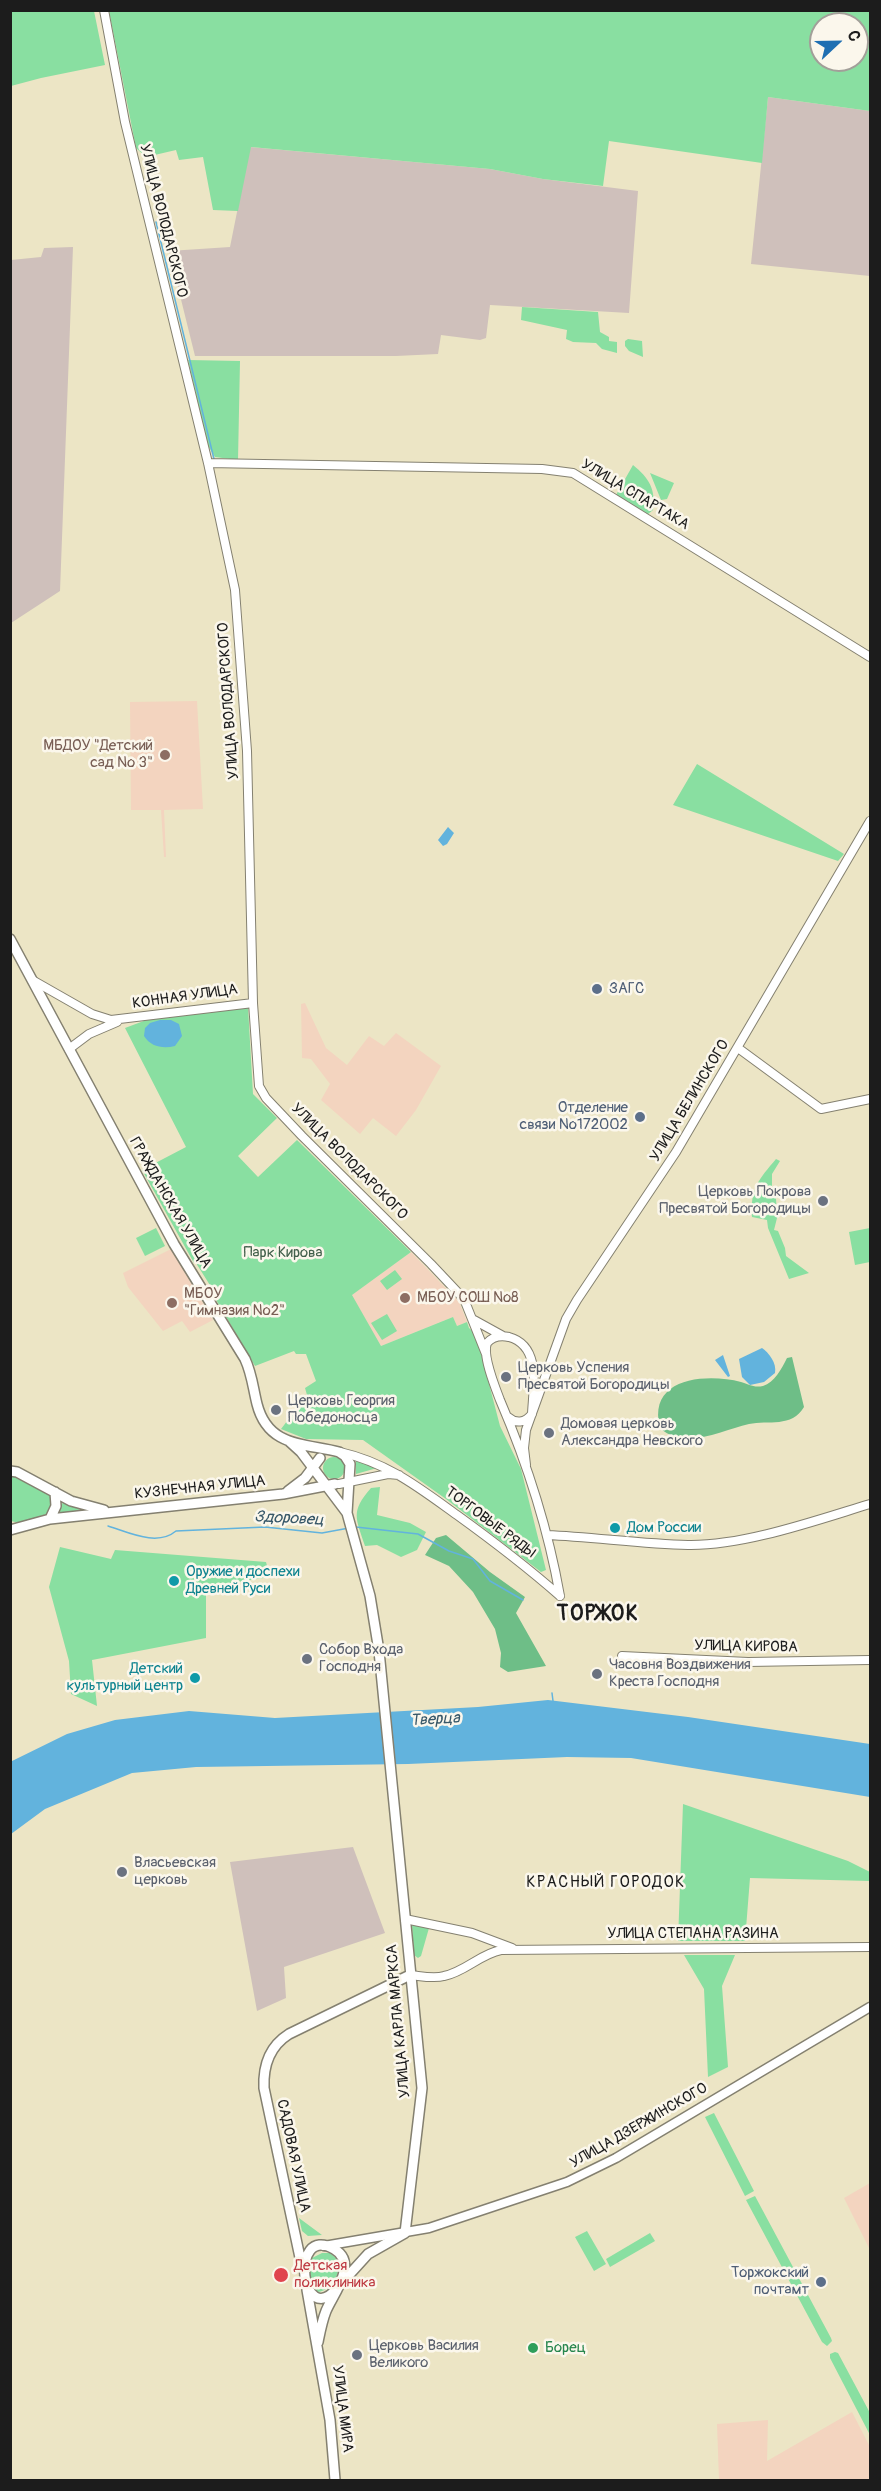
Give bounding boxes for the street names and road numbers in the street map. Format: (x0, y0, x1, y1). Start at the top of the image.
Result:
street label: УЛИЦА ВОЛОДАРСКОГО (135, 142, 191, 300)
street label: УЛИЦА СПАРТАКА (578, 456, 692, 534)
street label: УЛИЦА ВОЛОДАРСКОГО (215, 622, 243, 780)
street label: КОННАЯ УЛИЦА (131, 981, 239, 1013)
street label: УЛИЦА БЕЛИНСКОГО (646, 1037, 734, 1165)
street label: УЛИЦА ВОЛОДАРСКОГО (287, 1100, 411, 1224)
street label: ГРАЖДАНСКАЯ УЛИЦА (125, 1134, 215, 1272)
street label: КУЗНЕЧНАЯ УЛИЦА (134, 1472, 266, 1504)
street label: ТОРГОВЫЕ РЯДЫ (441, 1483, 539, 1563)
street label: УЛИЦА КИРОВА (694, 1637, 798, 1657)
street label: УЛИЦА СТЕПАНА РАЗИНА (607, 1925, 779, 1943)
street label: УЛИЦА КАРЛА МАРКСА (383, 1943, 415, 2099)
street label: УЛИЦА ДЗЕРЖИНСКОГО (567, 2079, 711, 2173)
street label: САДОВАЯ УЛИЦА (272, 2098, 314, 2214)
street label: УЛИЦА МИРА (328, 2364, 356, 2454)

